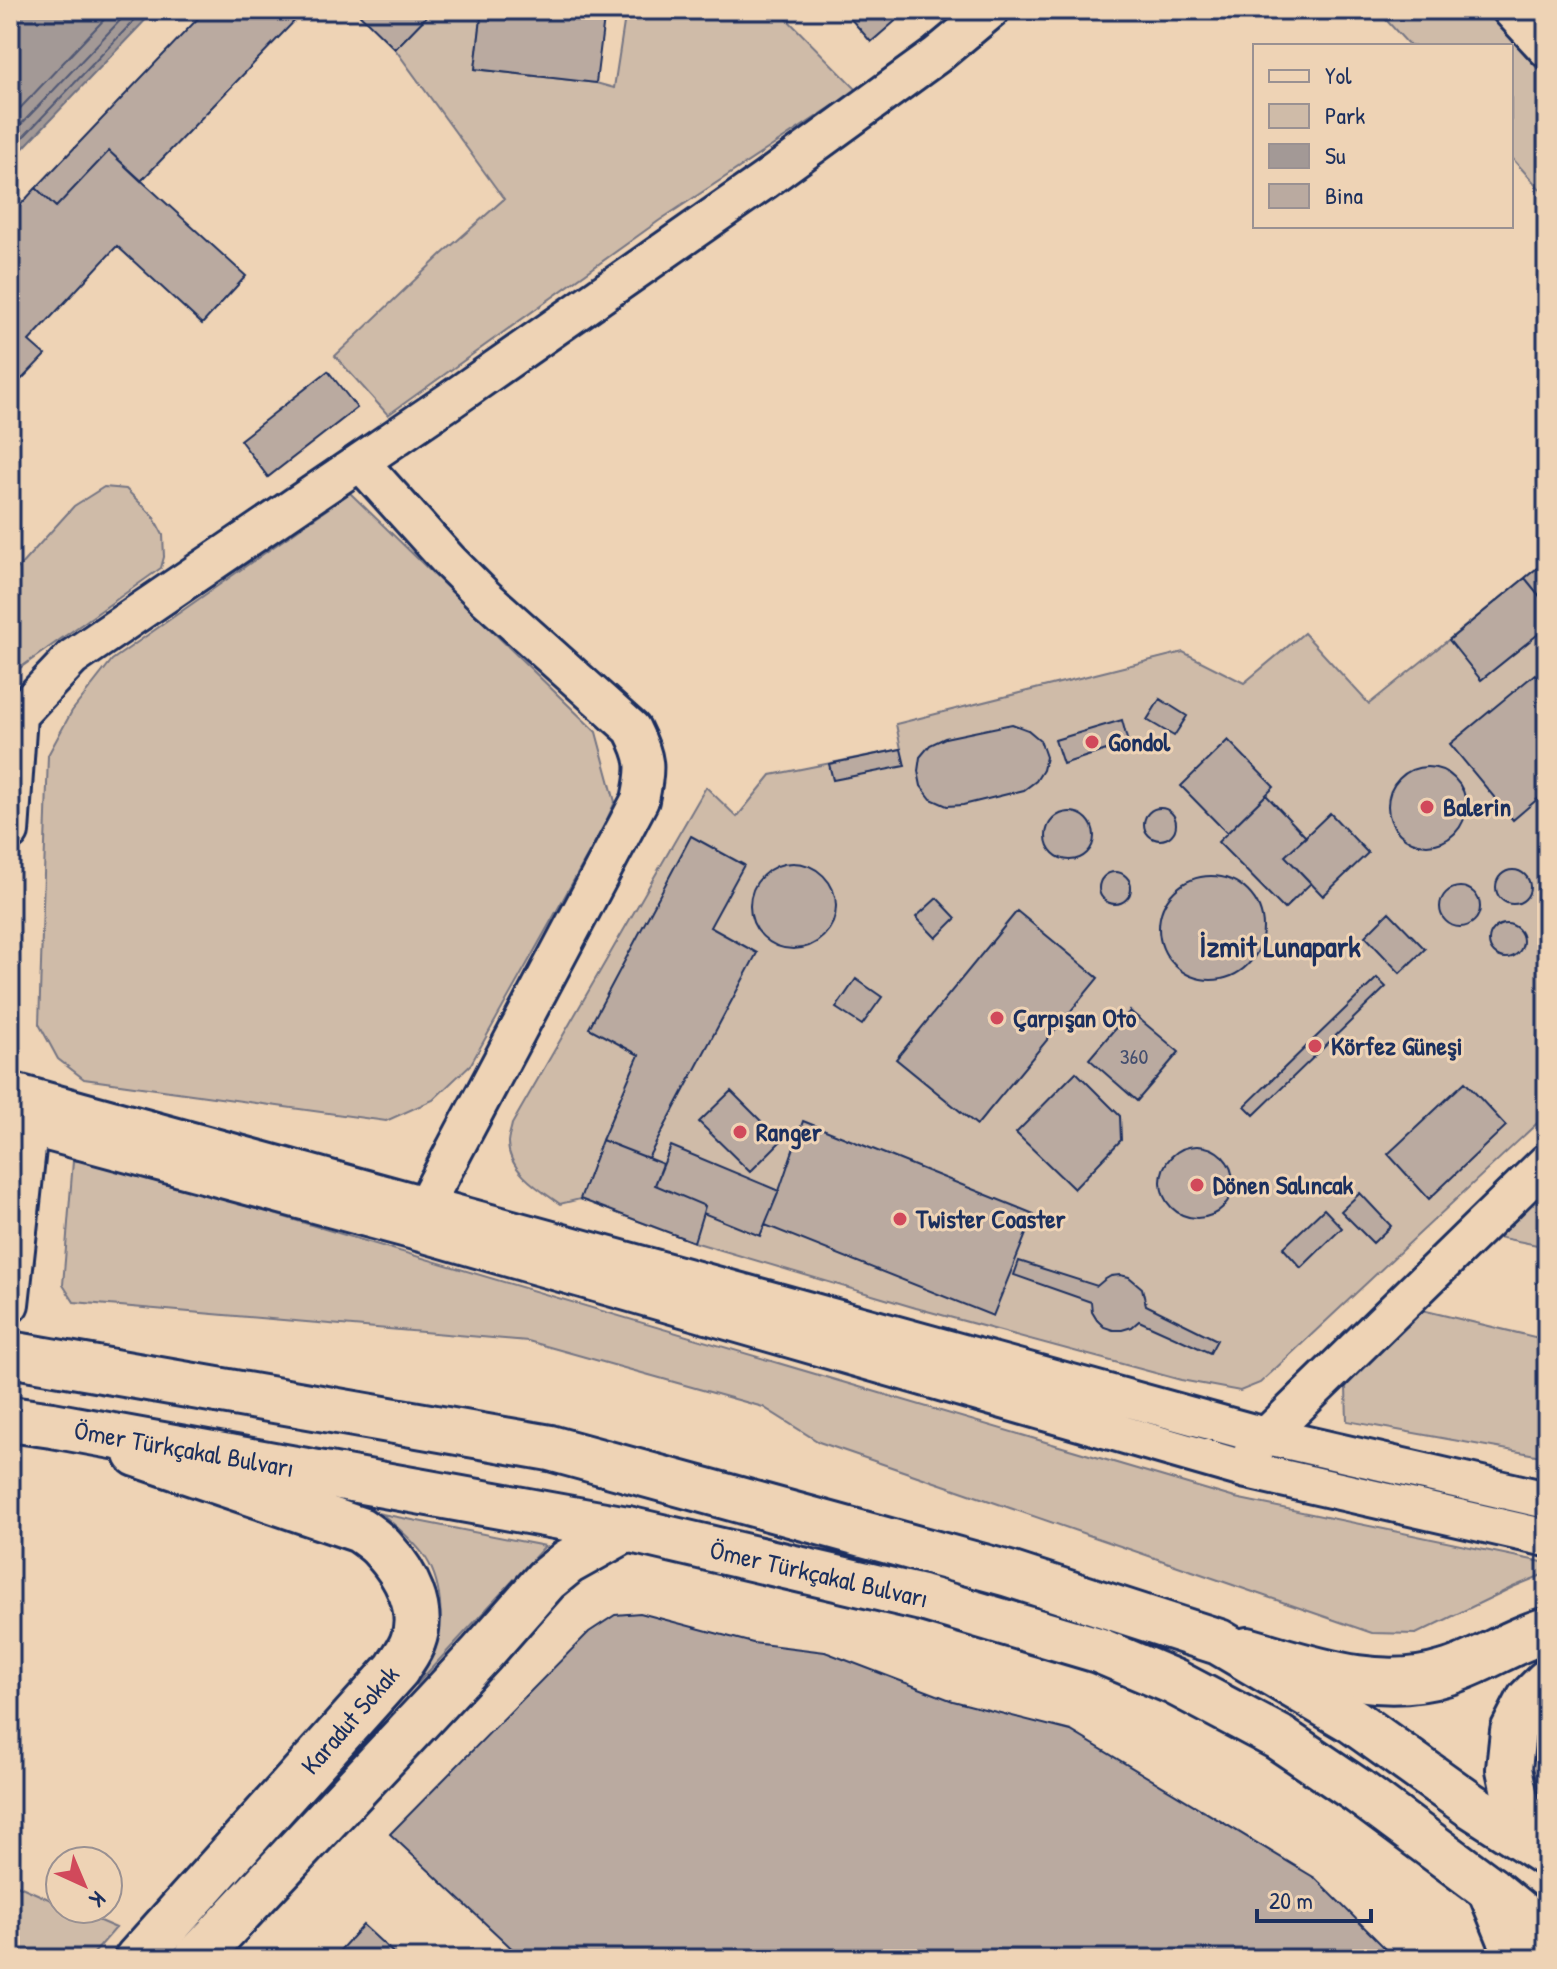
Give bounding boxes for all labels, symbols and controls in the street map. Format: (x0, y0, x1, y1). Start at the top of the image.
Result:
legend (1253, 44, 1513, 228)
text: Yol (1325, 59, 1352, 91)
text: Park (1325, 99, 1365, 131)
text: Su (1325, 139, 1346, 171)
text: Bina (1325, 179, 1363, 211)
place label: Gondol (1108, 724, 1171, 759)
marker: Gondol (1083, 733, 1101, 751)
place label: Balerin (1443, 789, 1511, 824)
marker: Balerin (1418, 798, 1436, 816)
district label: İzmit Lunapark (1199, 926, 1361, 967)
place label: Çarpışan Oto (1013, 1000, 1137, 1036)
marker: Çarpışan Oto (988, 1009, 1006, 1027)
place label: Körfez Güneşi (1331, 1028, 1463, 1063)
marker: Körfez Güneşi (1306, 1037, 1324, 1055)
house number: 360 (1120, 1041, 1148, 1071)
place label: Ranger (756, 1114, 823, 1150)
marker: Ranger (731, 1123, 749, 1141)
place label: Dönen Salıncak (1213, 1167, 1354, 1202)
marker: Dönen Salıncak (1188, 1176, 1206, 1194)
place label: Twister Coaster (915, 1201, 1067, 1236)
marker: Twister Coaster (891, 1210, 909, 1228)
street label: Ömer Türkçakal Bulvarı (71, 1412, 297, 1485)
street label: Ömer Türkçakal Bulvarı (707, 1531, 932, 1616)
street label: Karadut Sokak (293, 1658, 407, 1782)
north arrow (44, 1845, 124, 1925)
scale bar (1257, 1873, 1371, 1923)
text: 20 m (1269, 1884, 1313, 1916)
text: K (83, 1885, 112, 1915)

